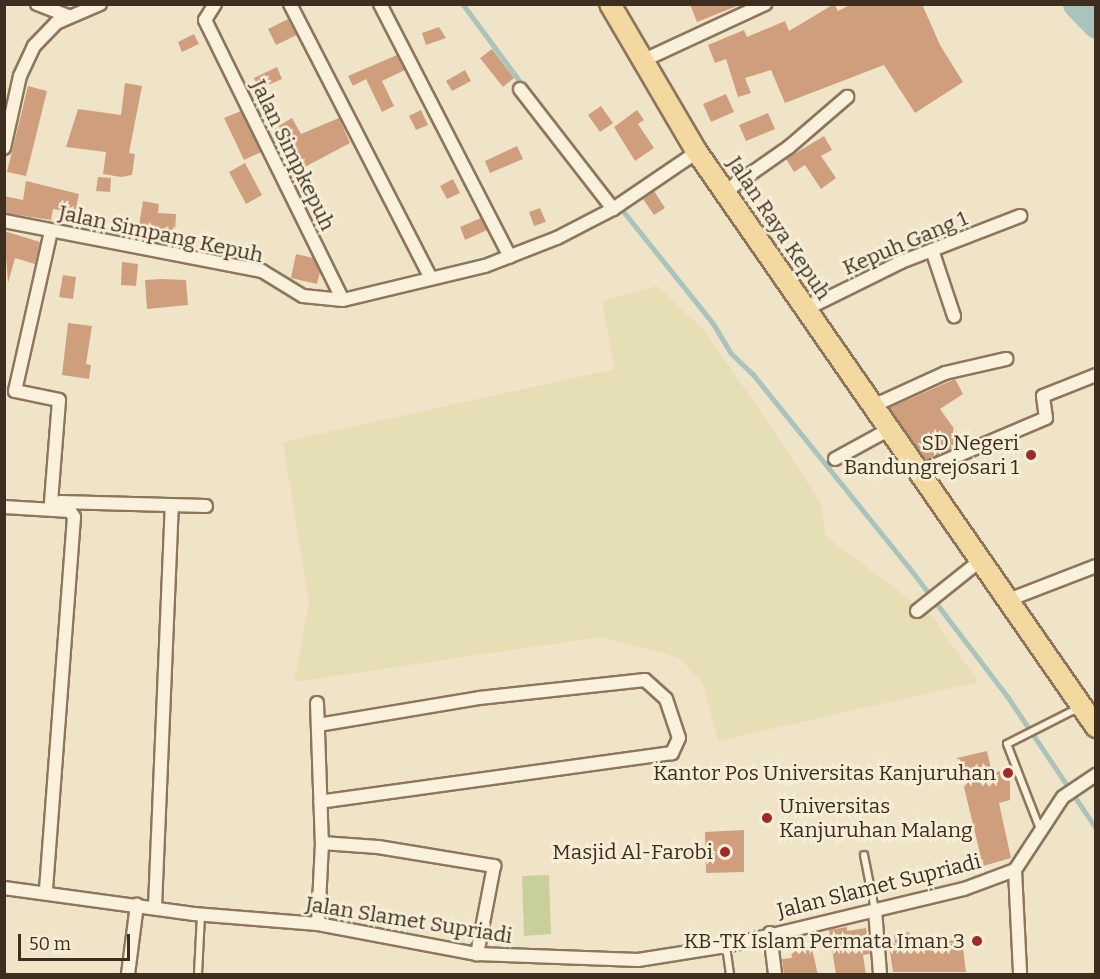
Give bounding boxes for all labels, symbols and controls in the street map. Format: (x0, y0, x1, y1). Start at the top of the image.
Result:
street label: Jalan Simpkepuh (246, 75, 340, 235)
street label: Jalan Raya Kepuh (722, 152, 836, 304)
street label: Jalan Simpang Kepuh (57, 200, 265, 268)
street label: Kepuh Gang 1 (839, 205, 971, 281)
place label: SD Negeri Bandungrejosari 1 (844, 430, 1019, 480)
marker: SD Negeri Bandungrejosari 1 (1024, 448, 1038, 462)
place label: Kantor Pos Universitas Kanjuruhan (653, 760, 996, 786)
marker: Kantor Pos Universitas Kanjuruhan (1001, 766, 1015, 780)
place label: Universitas Kanjuruhan Malang (779, 793, 973, 843)
marker: Universitas Kanjuruhan Malang (760, 811, 774, 825)
place label: Masjid Al-Farobi (552, 839, 713, 865)
marker: Masjid Al-Farobi (718, 845, 732, 859)
street label: Jalan Slamet Supriadi (775, 849, 983, 923)
street label: Jalan Slamet Supriadi (304, 891, 514, 949)
scale bar (21, 922, 134, 960)
place label: KB-TK Islam Permata Iman 3 (684, 928, 965, 954)
text: 50 m (29, 933, 71, 955)
marker: KB-TK Islam Permata Iman 3 (970, 934, 984, 948)

